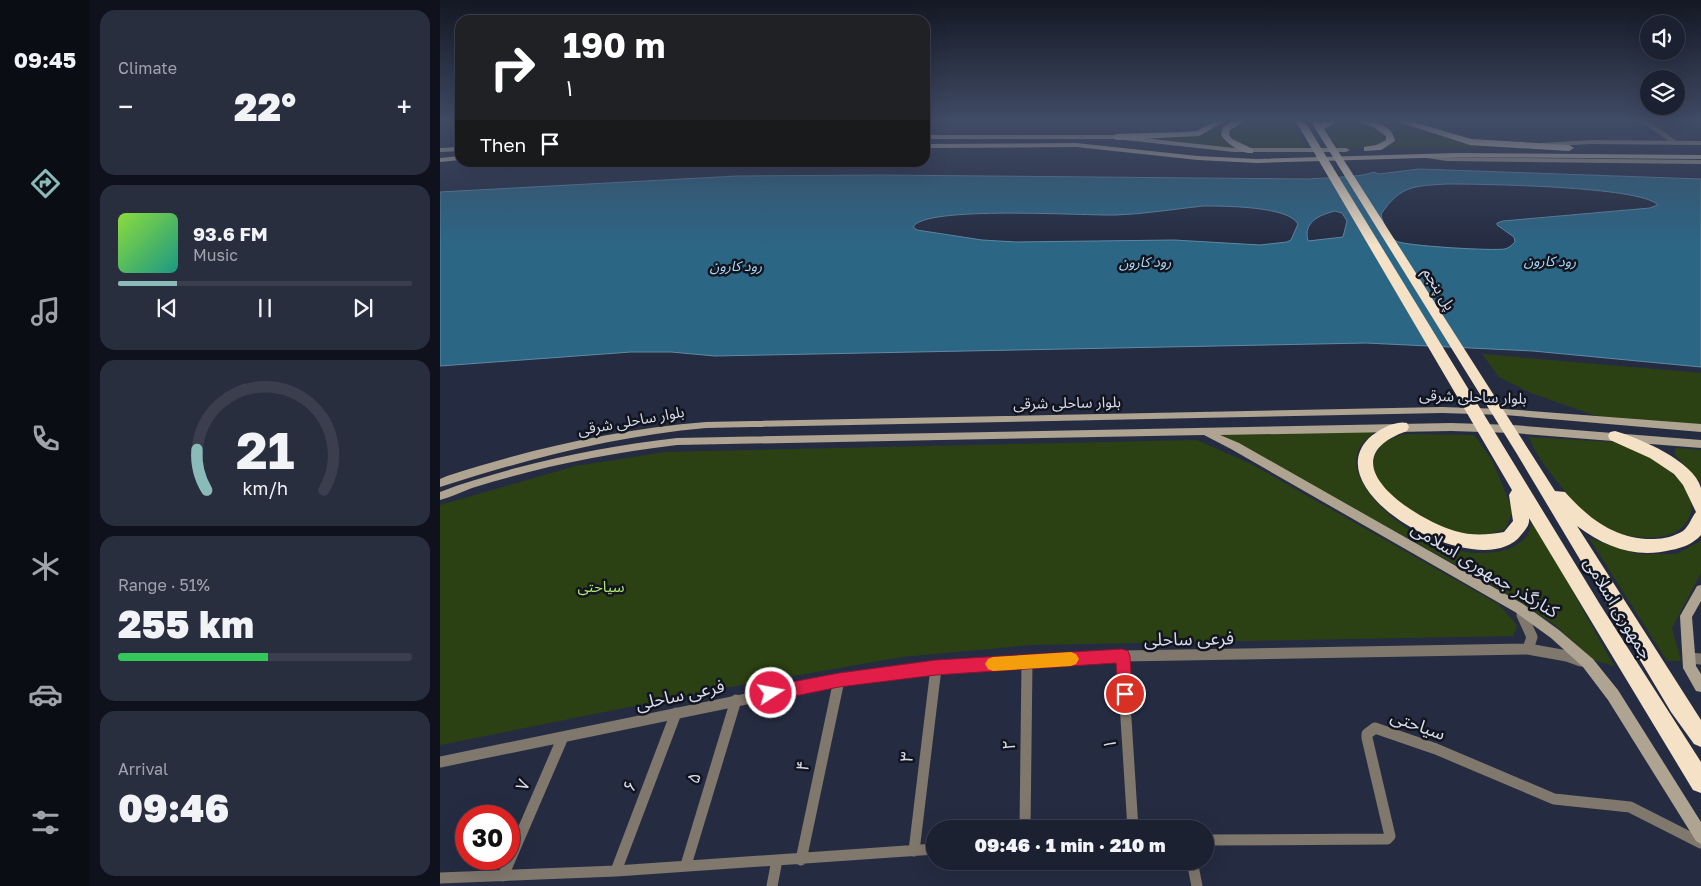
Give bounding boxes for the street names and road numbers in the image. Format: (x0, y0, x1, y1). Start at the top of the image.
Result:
street label: پل پنجم (1417, 264, 1460, 315)
street label: بلوار ساحلی شرقی (1419, 385, 1527, 408)
street label: بلوار ساحلی شرقی (1013, 392, 1121, 413)
street label: بلوار ساحلی شرقی (576, 402, 686, 439)
street label: کنارگذر جمهوری اسلامی (1407, 516, 1564, 623)
street label: جمهوری اسلامی (1579, 552, 1658, 663)
street label: فرعی ساحلی (1144, 626, 1234, 651)
street label: فرعی ساحلی (633, 674, 726, 715)
street label: سیاحتی (1388, 704, 1449, 745)
street label: ۱ (1098, 738, 1120, 750)
street label: ۲ (997, 740, 1019, 750)
street label: ۳ (894, 750, 918, 763)
street label: ۴ (790, 758, 814, 773)
street label: ۵ (681, 770, 705, 786)
street label: ۷ (510, 776, 534, 794)
street label: ۶ (617, 777, 641, 794)

